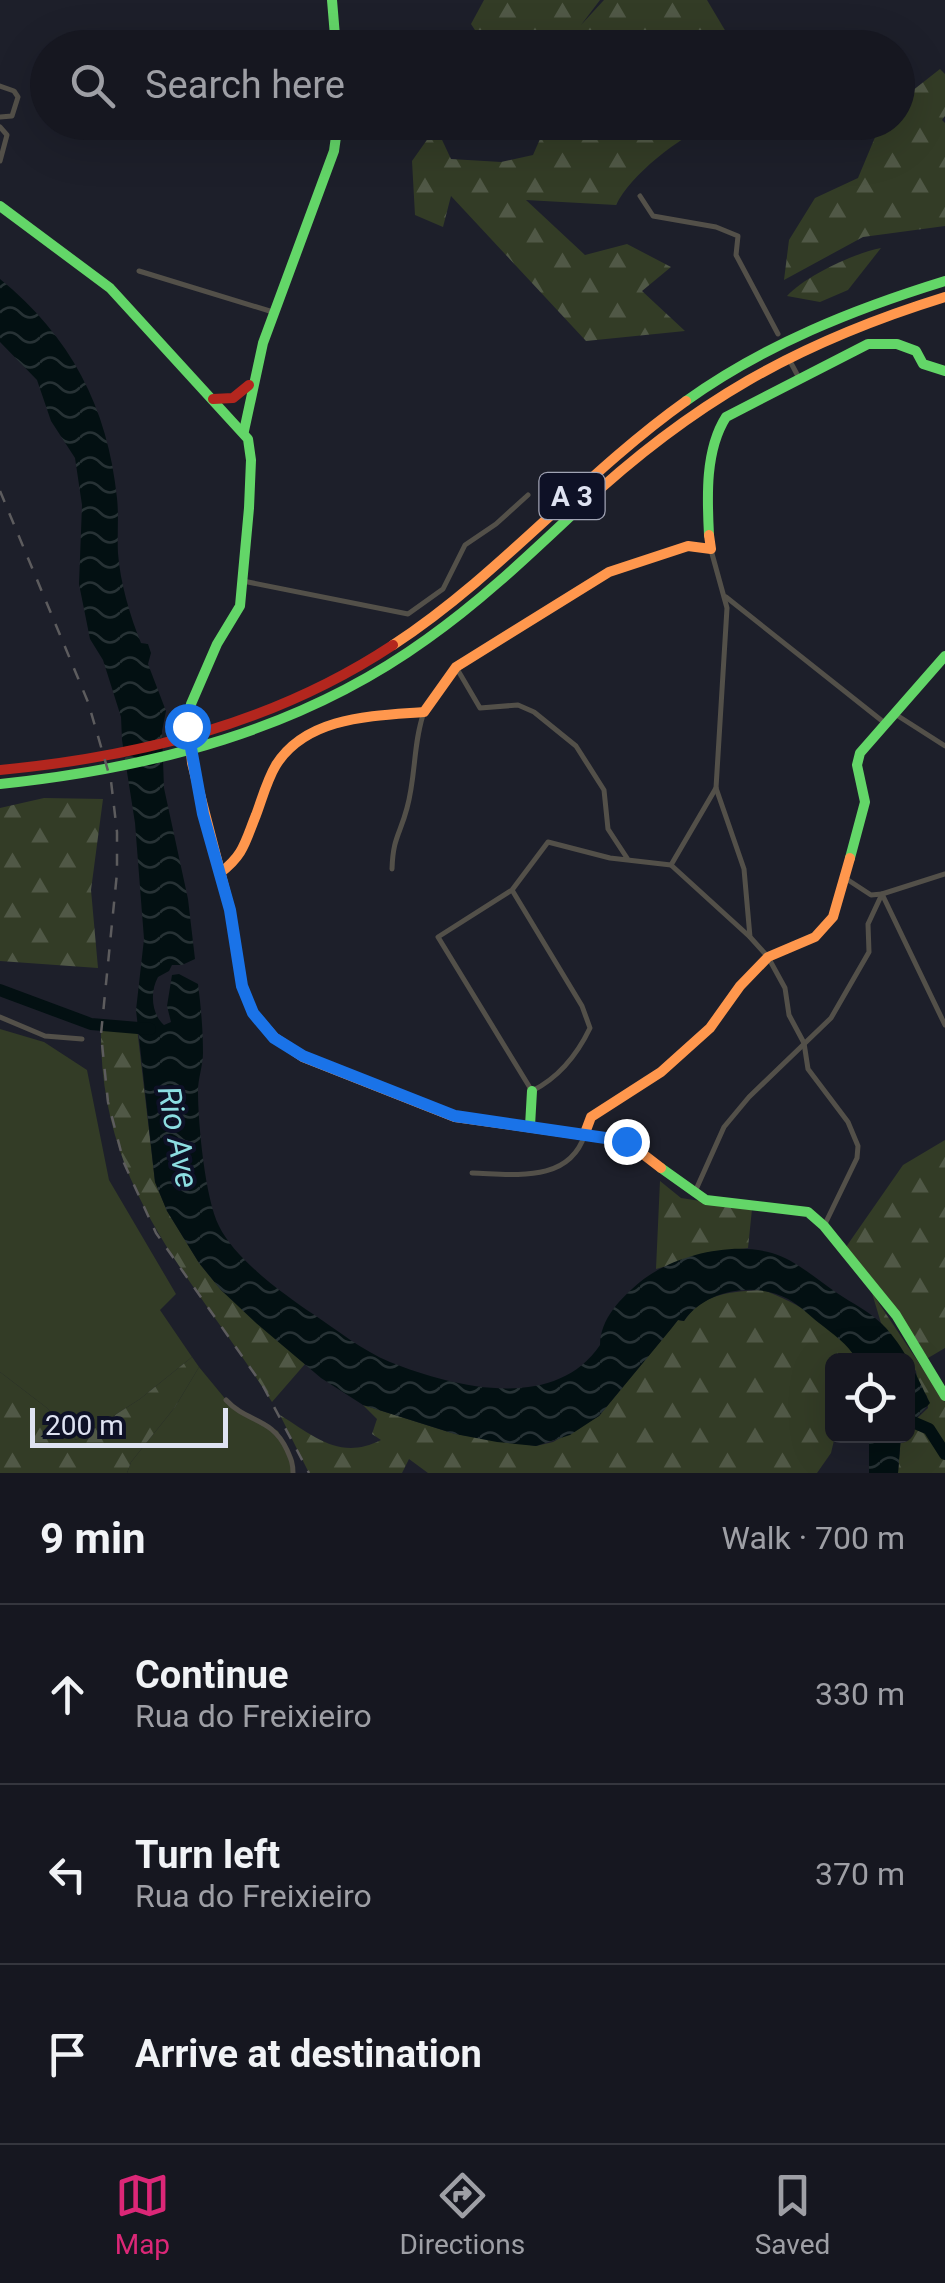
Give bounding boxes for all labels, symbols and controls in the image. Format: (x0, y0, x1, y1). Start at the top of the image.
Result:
search box (30, 30, 915, 140)
icon: search (65, 58, 120, 113)
text: Search here (145, 63, 345, 107)
road number: A 3 (540, 473, 604, 519)
route start (165, 704, 211, 750)
water label: Rio Ave (150, 1083, 206, 1191)
route end (604, 1119, 650, 1165)
map controls (825, 1353, 915, 1443)
button: locate (825, 1353, 915, 1443)
scale bar (30, 1403, 228, 1448)
text: 200 m (45, 1409, 124, 1442)
text: 9 min (40, 1514, 146, 1563)
text: Walk · 700 m (722, 1519, 905, 1557)
text: Continue (135, 1653, 289, 1697)
icon: ahead (40, 1667, 95, 1722)
text: 330 m (815, 1675, 905, 1713)
text: Rua do Freixieiro (135, 1697, 372, 1735)
text: Turn left (135, 1833, 280, 1877)
icon: left (40, 1847, 95, 1902)
text: 370 m (815, 1855, 905, 1893)
text: Rua do Freixieiro (135, 1877, 372, 1915)
icon: arrive (40, 2027, 95, 2082)
text: Arrive at destination (135, 2032, 482, 2076)
tab: Map (115, 2168, 170, 2261)
tab: Directions (399, 2168, 525, 2261)
tab: Saved (755, 2168, 830, 2261)

